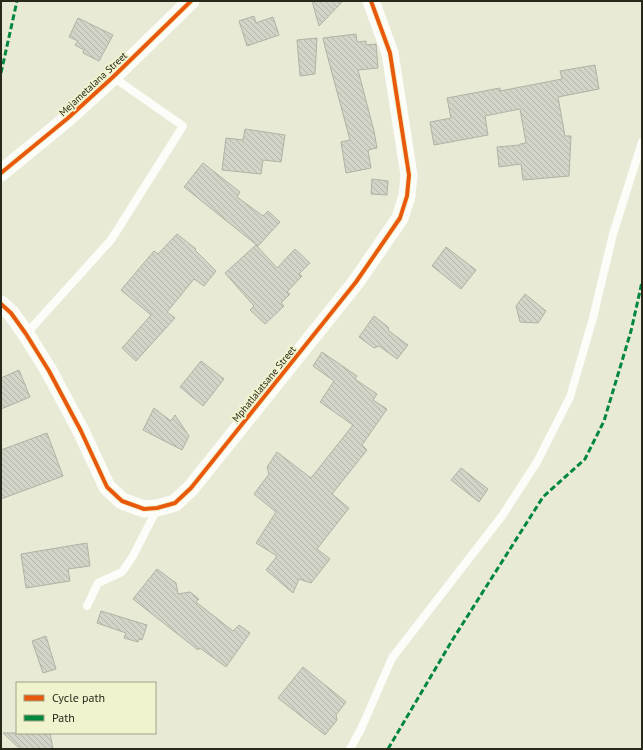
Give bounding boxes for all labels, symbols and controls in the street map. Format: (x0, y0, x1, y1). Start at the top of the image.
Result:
street label: Mejametalana Street (56, 49, 130, 119)
street label: Mphatlalatsane Street (229, 343, 299, 425)
legend (16, 682, 156, 734)
text: Cycle path (52, 690, 105, 705)
text: Path (52, 710, 75, 725)

